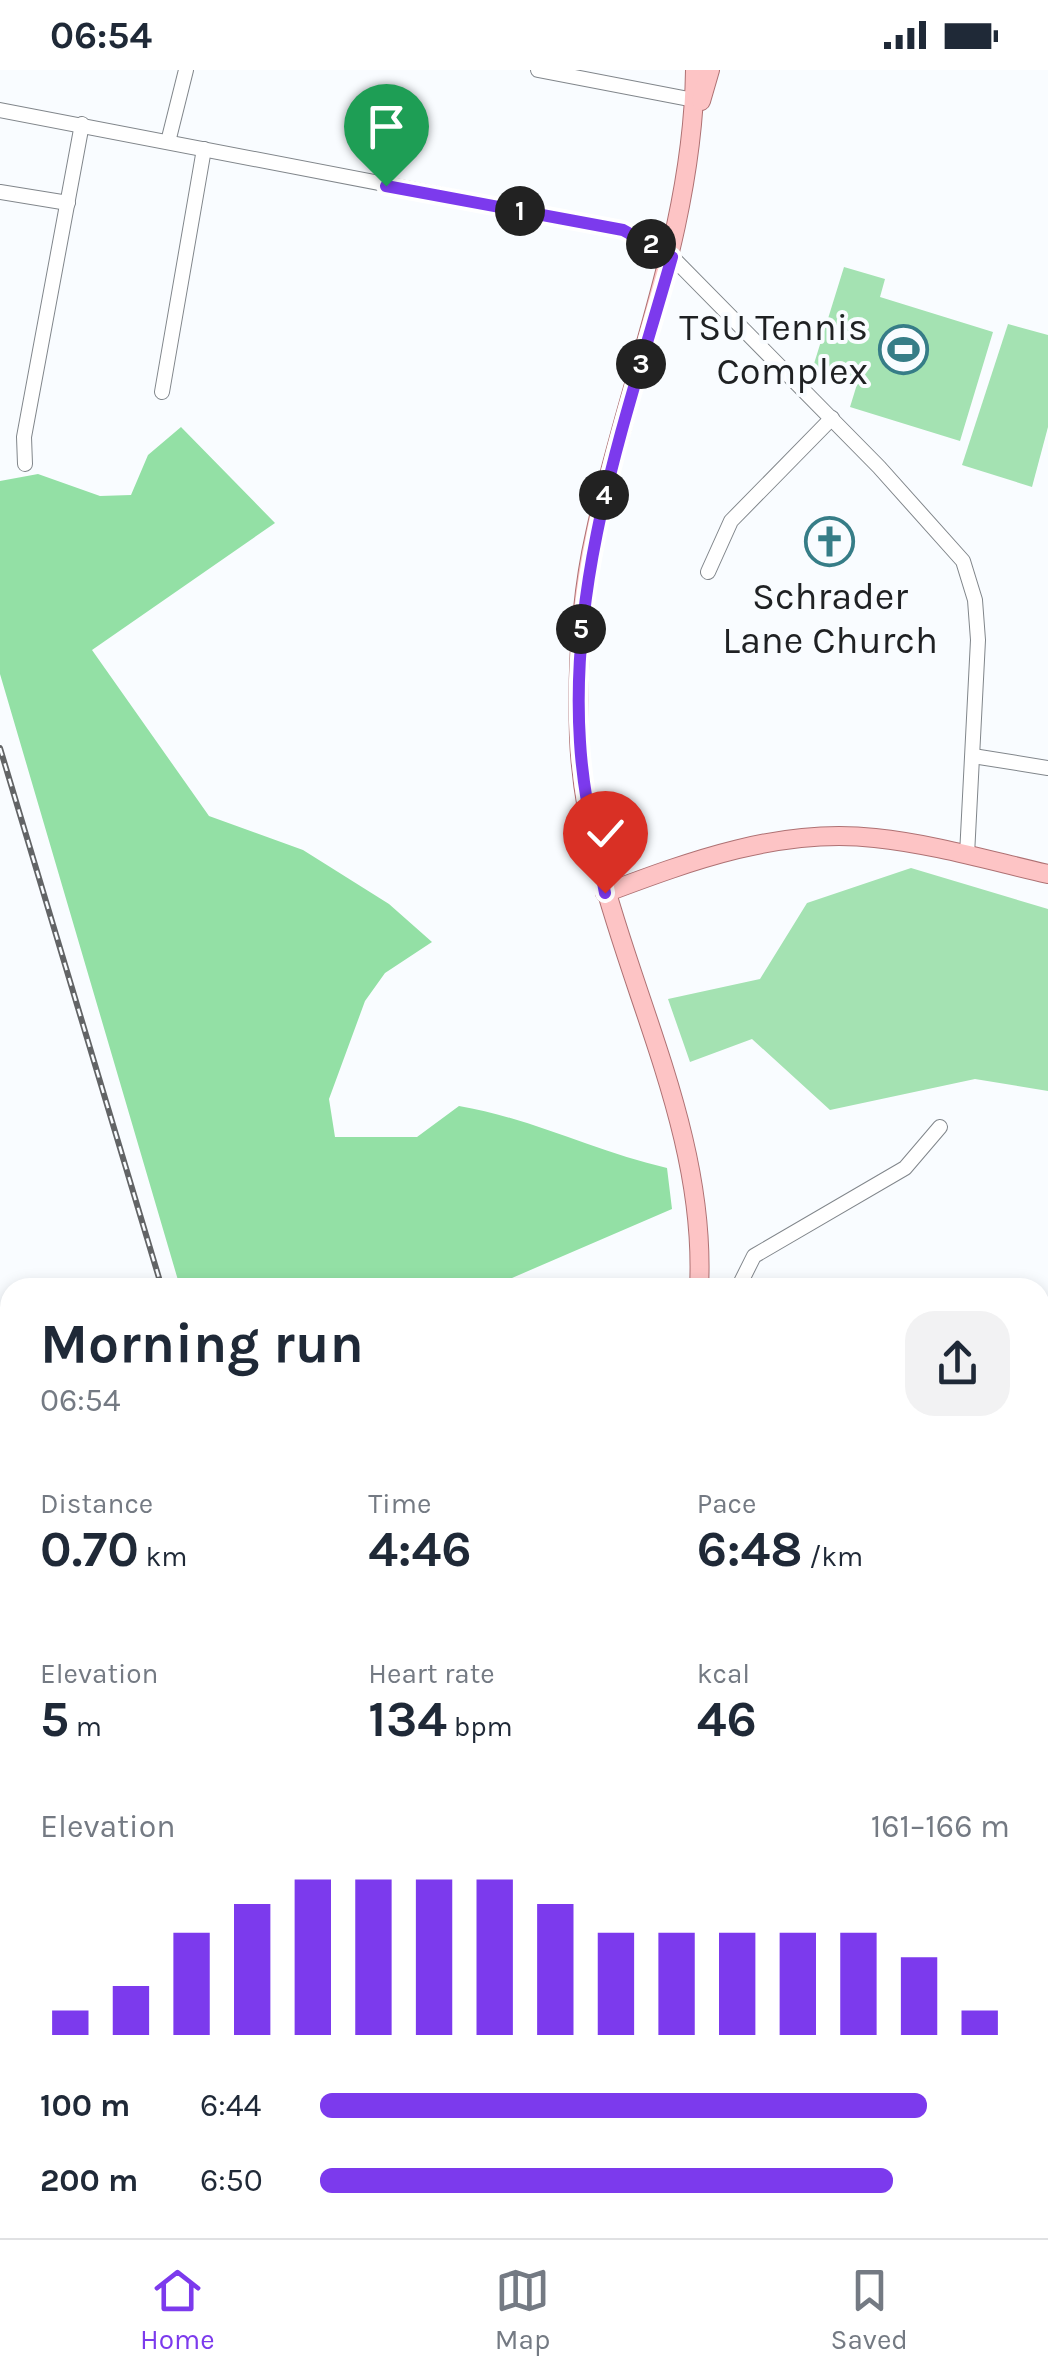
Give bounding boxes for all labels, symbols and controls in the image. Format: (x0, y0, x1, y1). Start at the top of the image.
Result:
text: 06:54 (50, 13, 152, 58)
pin (344, 84, 429, 187)
icon: arrive (359, 99, 414, 154)
pin: 1 (495, 186, 545, 236)
text: 1 (515, 194, 525, 227)
pin: 2 (626, 219, 676, 269)
text: 2 (643, 227, 659, 260)
place label: TSU Tennis Complex (679, 305, 868, 394)
sports icon: TSU Tennis Complex (877, 323, 929, 375)
pin: 3 (616, 339, 666, 389)
text: 3 (632, 347, 650, 380)
pin: 4 (579, 470, 629, 520)
text: 4 (596, 478, 612, 511)
church icon: Schrader Lane Church (804, 516, 856, 568)
place label: Schrader Lane Church (722, 574, 938, 663)
pin: 5 (556, 604, 606, 654)
text: 5 (573, 612, 589, 645)
pin (563, 791, 648, 894)
icon: check (578, 806, 633, 861)
button: share (905, 1311, 1010, 1416)
text: Morning run (40, 1312, 364, 1376)
text: 06:54 (40, 1382, 121, 1419)
text: Distance (40, 1487, 153, 1520)
text: Time (368, 1487, 431, 1520)
text: Pace (697, 1487, 756, 1520)
text: 0.70 (40, 1520, 139, 1579)
text: 4:46 (368, 1520, 472, 1579)
text: 6:48 (697, 1520, 803, 1579)
text: km (139, 1540, 188, 1573)
text: /km (803, 1540, 863, 1573)
text: Elevation (40, 1657, 159, 1690)
text: Heart rate (368, 1657, 495, 1690)
text: kcal (697, 1657, 750, 1690)
text: 5 (40, 1690, 69, 1749)
text: 134 (368, 1690, 447, 1749)
text: 46 (697, 1690, 757, 1749)
text: m (69, 1710, 102, 1743)
text: bpm (447, 1710, 513, 1743)
text: Elevation (40, 1808, 175, 1845)
text: 161–166 m (871, 1808, 1010, 1845)
text: 100 m (40, 2087, 130, 2124)
text: 6:44 (200, 2087, 261, 2124)
text: 200 m (40, 2162, 138, 2199)
text: 6:50 (200, 2162, 263, 2199)
tab: Home (140, 2263, 215, 2356)
tab: Map (495, 2263, 550, 2356)
tab: Saved (831, 2263, 908, 2356)

